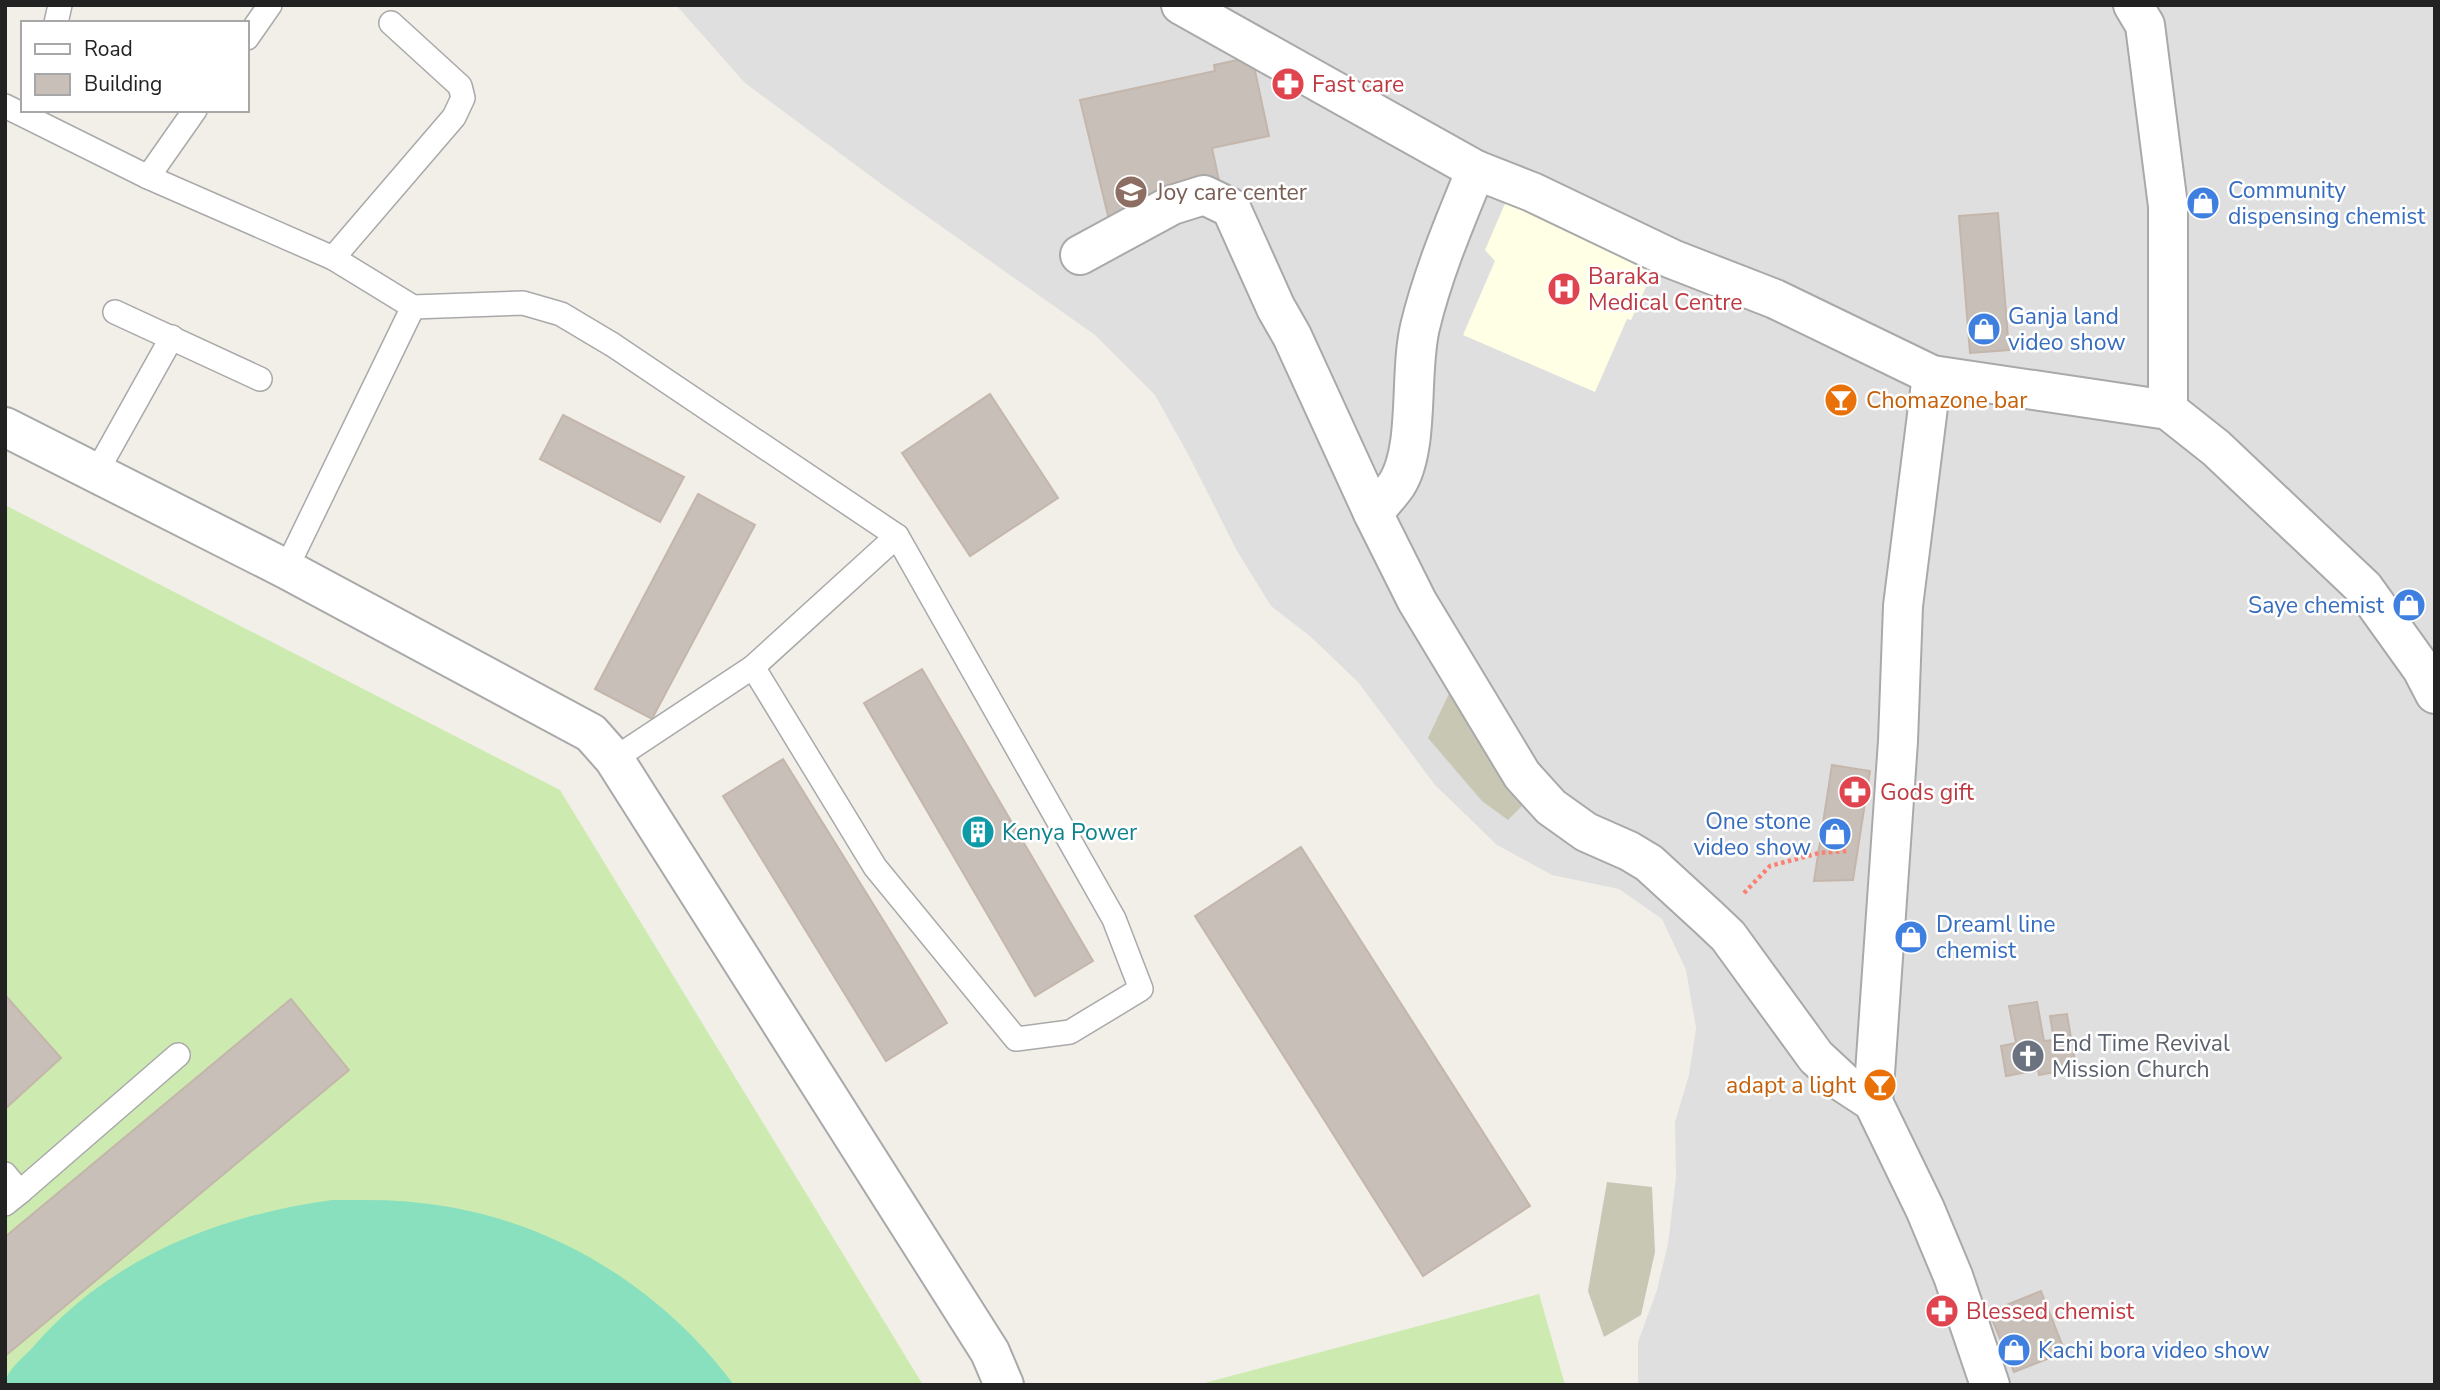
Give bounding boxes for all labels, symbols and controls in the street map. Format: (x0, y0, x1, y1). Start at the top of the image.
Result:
legend (21, 21, 248, 112)
text: Road (84, 35, 133, 63)
pharmacy icon: Fast care (1269, 65, 1307, 103)
place label: Fast care (1312, 69, 1404, 100)
text: Building (84, 70, 162, 98)
school or university icon: Joy care center (1112, 173, 1150, 211)
place label: Community dispensing chemist (2228, 175, 2426, 232)
place label: Joy care center (1155, 177, 1308, 208)
shop icon: Community dispensing chemist (2184, 184, 2222, 222)
place label: Baraka Medical Centre (1588, 261, 1742, 318)
hospital icon: Baraka Medical Centre (1545, 270, 1583, 308)
place label: Ganja land video show (2008, 301, 2126, 358)
shop icon: Ganja land video show (1965, 310, 2003, 348)
bar icon: Chomazone bar (1822, 381, 1860, 419)
place label: Chomazone bar (1866, 385, 2028, 416)
shop icon: Saye chemist (2390, 586, 2428, 624)
place label: Saye chemist (2248, 590, 2385, 621)
pharmacy icon: Gods gift (1836, 773, 1874, 811)
place label: Gods gift (1880, 777, 1975, 808)
place label: One stone video show (1693, 806, 1811, 863)
building icon: Kenya Power (959, 813, 997, 851)
shop icon: One stone video show (1816, 815, 1854, 853)
place label: Kenya Power (1002, 817, 1138, 848)
place label: Dreaml line chemist (1936, 909, 2055, 966)
shop icon: Dreaml line chemist (1892, 918, 1930, 956)
place label: End Time Revival Mission Church (2052, 1028, 2230, 1085)
church icon: End Time Revival Mission Church (2009, 1037, 2047, 1075)
bar icon: adapt a light (1861, 1066, 1899, 1104)
place label: adapt a light (1726, 1070, 1857, 1101)
pharmacy icon: Blessed chemist (1923, 1292, 1961, 1330)
place label: Blessed chemist (1966, 1296, 2135, 1327)
shop icon: Kachi bora video show (1995, 1331, 2033, 1369)
place label: Kachi bora video show (2038, 1335, 2270, 1366)

